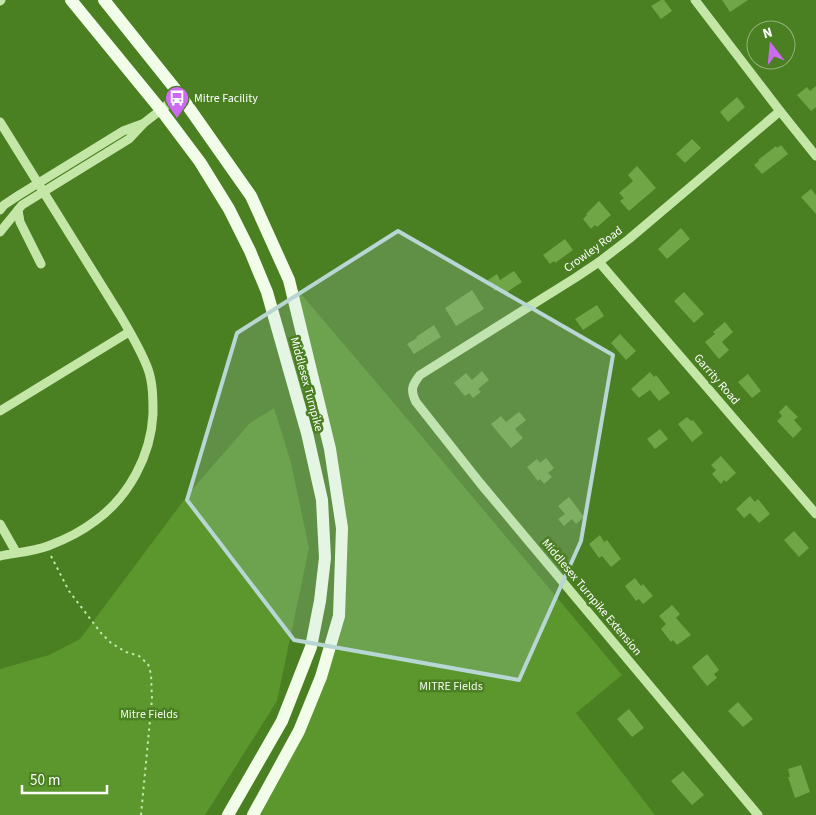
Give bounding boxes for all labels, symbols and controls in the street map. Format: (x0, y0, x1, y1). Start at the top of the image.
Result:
north arrow (746, 20, 796, 70)
text: N (760, 23, 775, 44)
bus stop icon: Mitre Facility (164, 85, 190, 119)
place label: Mitre Facility (194, 90, 258, 107)
street label: Crowley Road (560, 222, 626, 277)
street label: Middlesex Turnpike (286, 335, 327, 433)
street label: Garrity Road (690, 350, 744, 409)
street label: Middlesex Turnpike Extension (538, 535, 646, 659)
park label: MITRE Fields (419, 678, 483, 695)
park label: Mitre Fields (120, 706, 178, 723)
scale bar (22, 762, 108, 794)
text: 50 m (30, 770, 60, 791)

